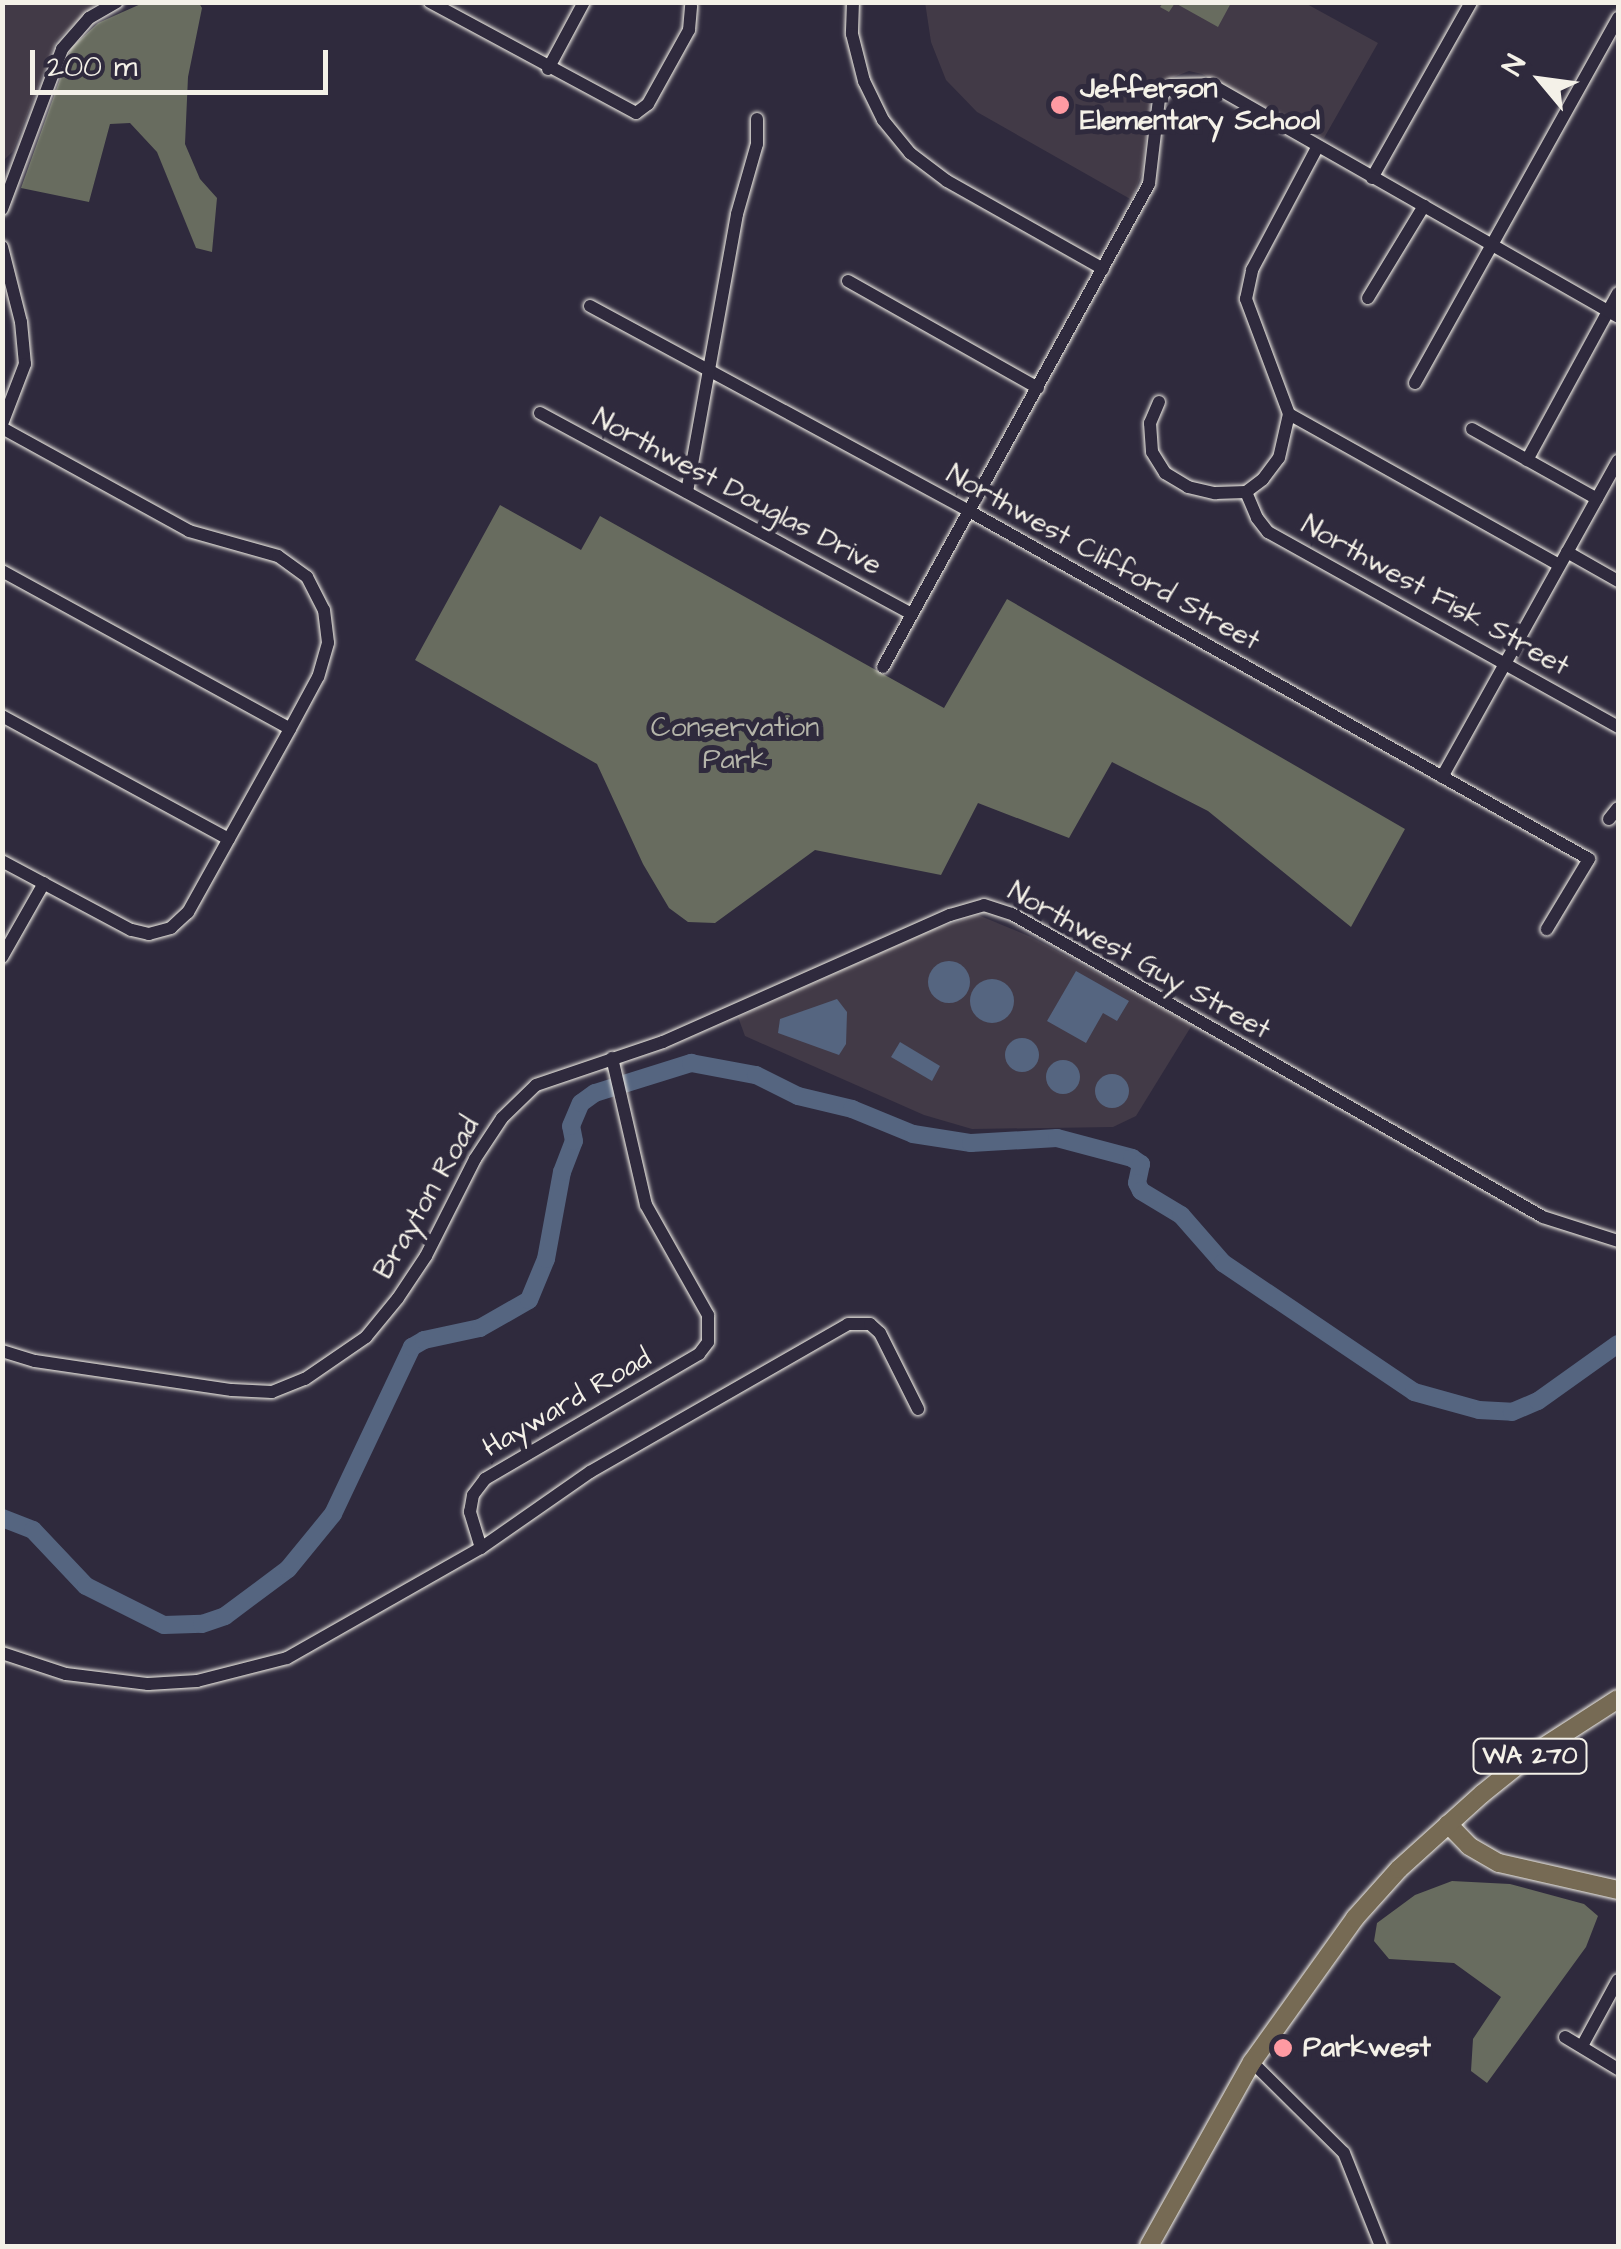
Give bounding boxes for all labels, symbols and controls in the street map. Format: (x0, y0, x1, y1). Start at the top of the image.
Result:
scale bar (35, 30, 332, 92)
north arrow (1491, 30, 1591, 130)
text: 200 m (47, 46, 137, 88)
text: N (1493, 48, 1536, 82)
place label: Jefferson Elementary School (1080, 72, 1320, 138)
marker: Jefferson Elementary School (1049, 94, 1071, 116)
street label: Northwest Douglas Drive (587, 402, 887, 582)
street label: Northwest Clifford Street (940, 458, 1266, 658)
street label: Northwest Fisk Street (1295, 508, 1575, 684)
park label: Conservation Park (651, 711, 819, 777)
street label: Northwest Guy Street (1002, 875, 1276, 1047)
street label: Brayton Road (367, 1111, 487, 1285)
street label: Hayward Road (477, 1341, 657, 1465)
road number: WA 270 (1472, 1736, 1588, 1776)
place label: Parkwest (1303, 2031, 1431, 2065)
marker: Parkwest (1272, 2037, 1294, 2059)

